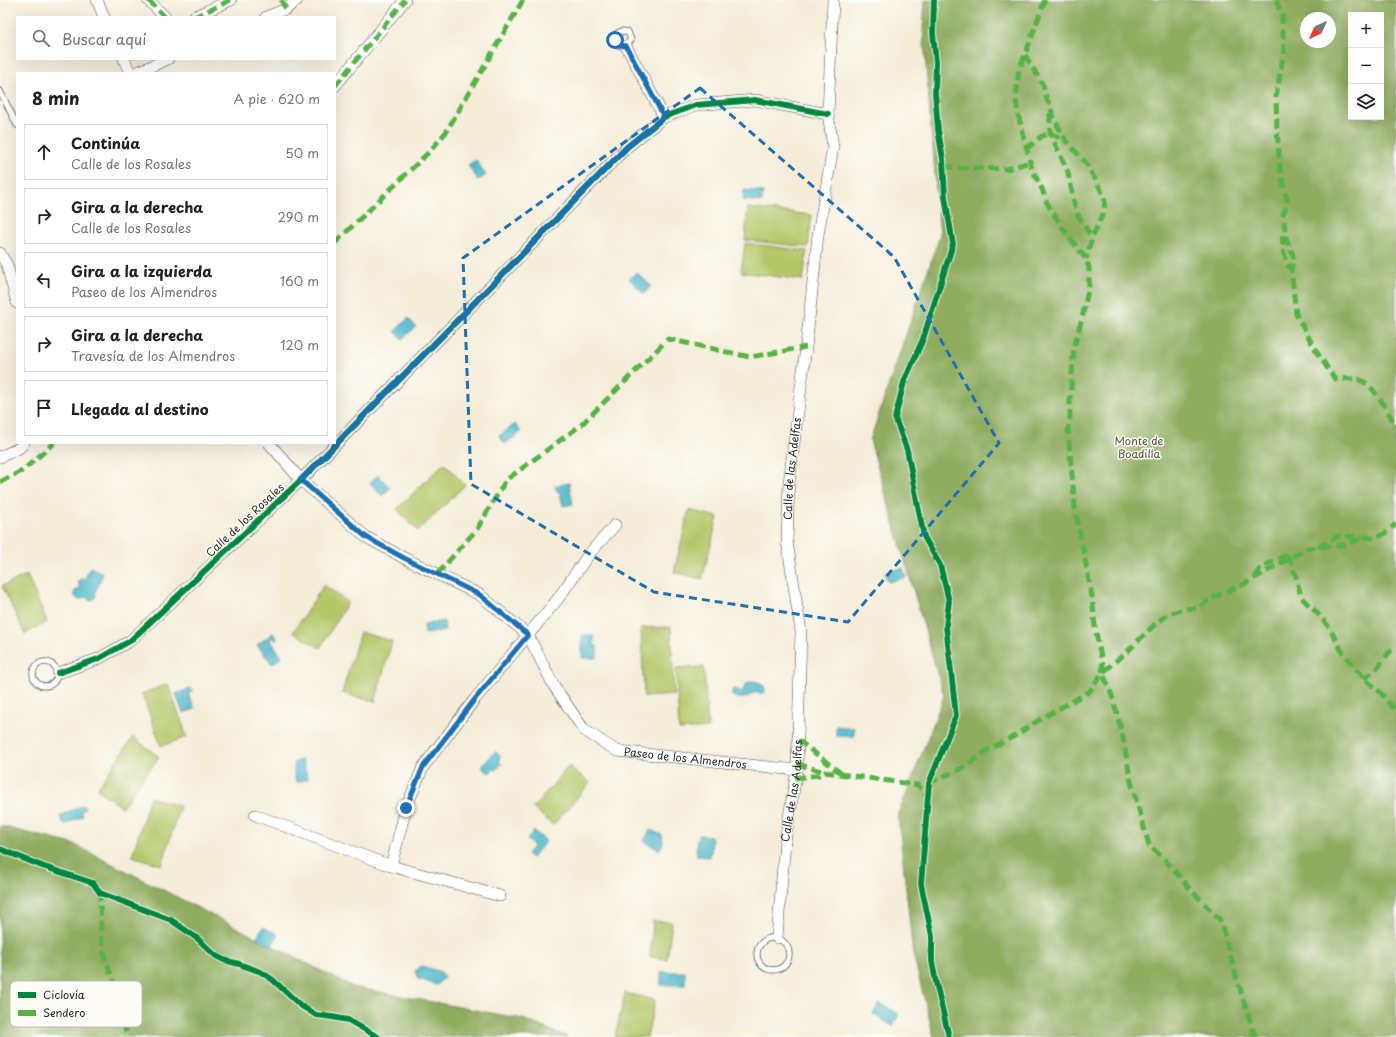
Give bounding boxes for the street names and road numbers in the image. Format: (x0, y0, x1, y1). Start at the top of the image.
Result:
street label: Calle de las Adelfas (779, 417, 805, 520)
street label: Calle de los Rosales (202, 479, 288, 561)
street label: Calle de las Adelfas (776, 740, 806, 843)
street label: Paseo de los Almendros (623, 743, 748, 773)

